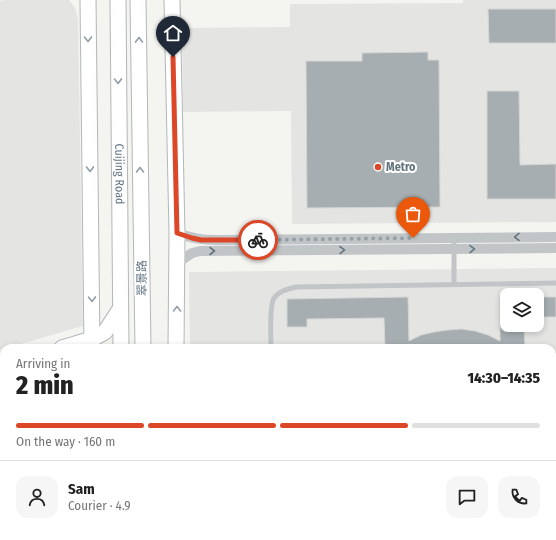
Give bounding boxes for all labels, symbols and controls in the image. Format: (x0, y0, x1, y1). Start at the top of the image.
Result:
pin (156, 16, 190, 57)
icon: home (162, 22, 184, 44)
one-way arrow (84, 36, 92, 42)
one-way arrow (135, 37, 143, 43)
one-way arrow (114, 78, 122, 84)
street label: Cuijing Road (112, 143, 127, 205)
place label: Metro (386, 160, 416, 174)
marker: Metro (373, 162, 383, 172)
one-way arrow (86, 166, 94, 172)
one-way arrow (136, 167, 144, 173)
pin (396, 197, 430, 238)
icon: bag (402, 203, 424, 225)
courier (238, 220, 278, 260)
icon: bike (247, 229, 269, 251)
one-way arrow (514, 233, 520, 241)
one-way arrow (469, 245, 475, 253)
one-way arrow (339, 246, 345, 254)
one-way arrow (209, 247, 215, 255)
street label: 翠景路 (135, 260, 149, 296)
map controls (500, 288, 544, 332)
button: layers (500, 288, 544, 332)
one-way arrow (88, 296, 96, 302)
one-way arrow (173, 306, 181, 312)
text: Arriving in (16, 356, 70, 371)
text: 14:30–14:35 (468, 369, 540, 387)
text: 2 min (16, 370, 74, 401)
text: On the way · 160 m (16, 434, 115, 449)
button: person (16, 476, 58, 518)
button: chat (446, 476, 488, 518)
button: phone (498, 476, 540, 518)
text: Sam (68, 480, 95, 498)
text: Courier · 4.9 (68, 498, 131, 513)

